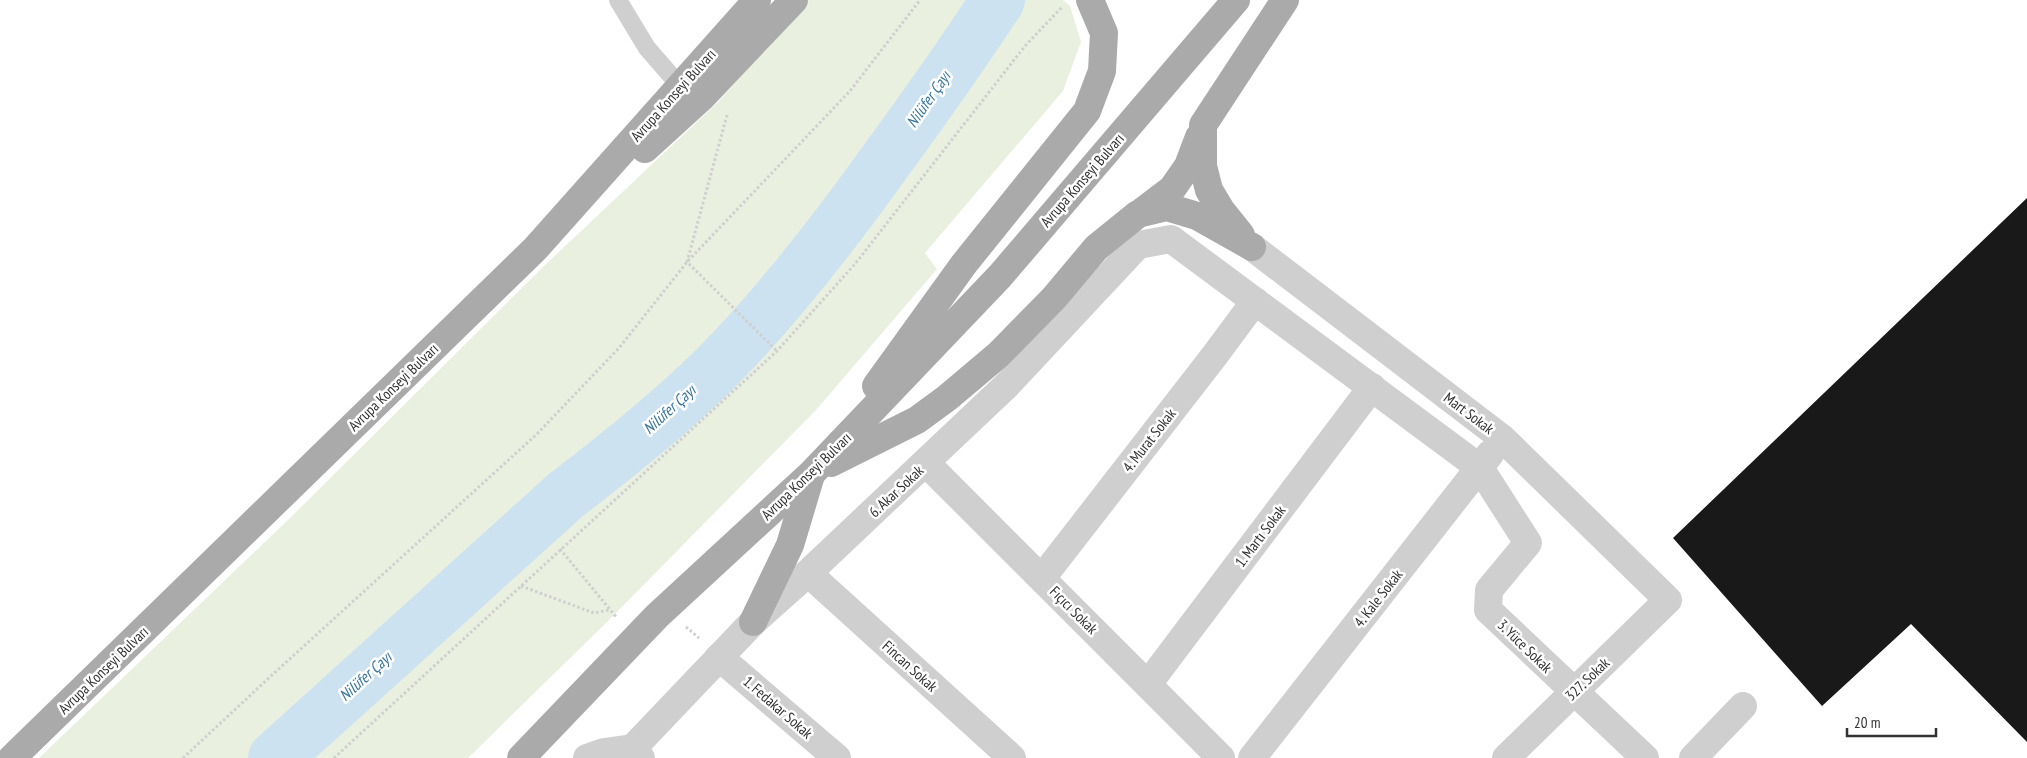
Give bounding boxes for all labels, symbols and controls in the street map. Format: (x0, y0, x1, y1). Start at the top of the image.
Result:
street label: Avrupa Konseyi Bulvarı (626, 45, 720, 145)
water label: Nilüfer Çayı (901, 66, 955, 131)
street label: Avrupa Konseyi Bulvarı (1036, 129, 1128, 231)
street label: Avrupa Konseyi Bulvarı (344, 339, 442, 435)
water label: Nilüfer Çayı (638, 379, 701, 438)
street label: Mart Sokak (1440, 388, 1498, 438)
street label: 4. Murat Sokak (1118, 404, 1180, 476)
street label: Avrupa Konseyi Bulvarı (757, 428, 855, 524)
street label: 6. Akar Sokak (865, 461, 927, 521)
street label: 1. Martı Sokak (1231, 501, 1290, 571)
street label: 4. Kale Sokak (1350, 565, 1407, 631)
street label: Fıçıcı Sokak (1046, 582, 1102, 638)
street label: 3. Yüce Sokak (1494, 615, 1556, 677)
street label: Avrupa Konseyi Bulvarı (54, 622, 152, 718)
street label: Fincan Sokak (878, 636, 942, 696)
water label: Nilüfer Çayı (334, 646, 397, 705)
street label: 327. Sokak (1561, 653, 1613, 705)
street label: 1. Fedakar Sokak (739, 672, 817, 743)
scale bar (1847, 706, 1936, 738)
text: 20 m (1854, 713, 1880, 732)

